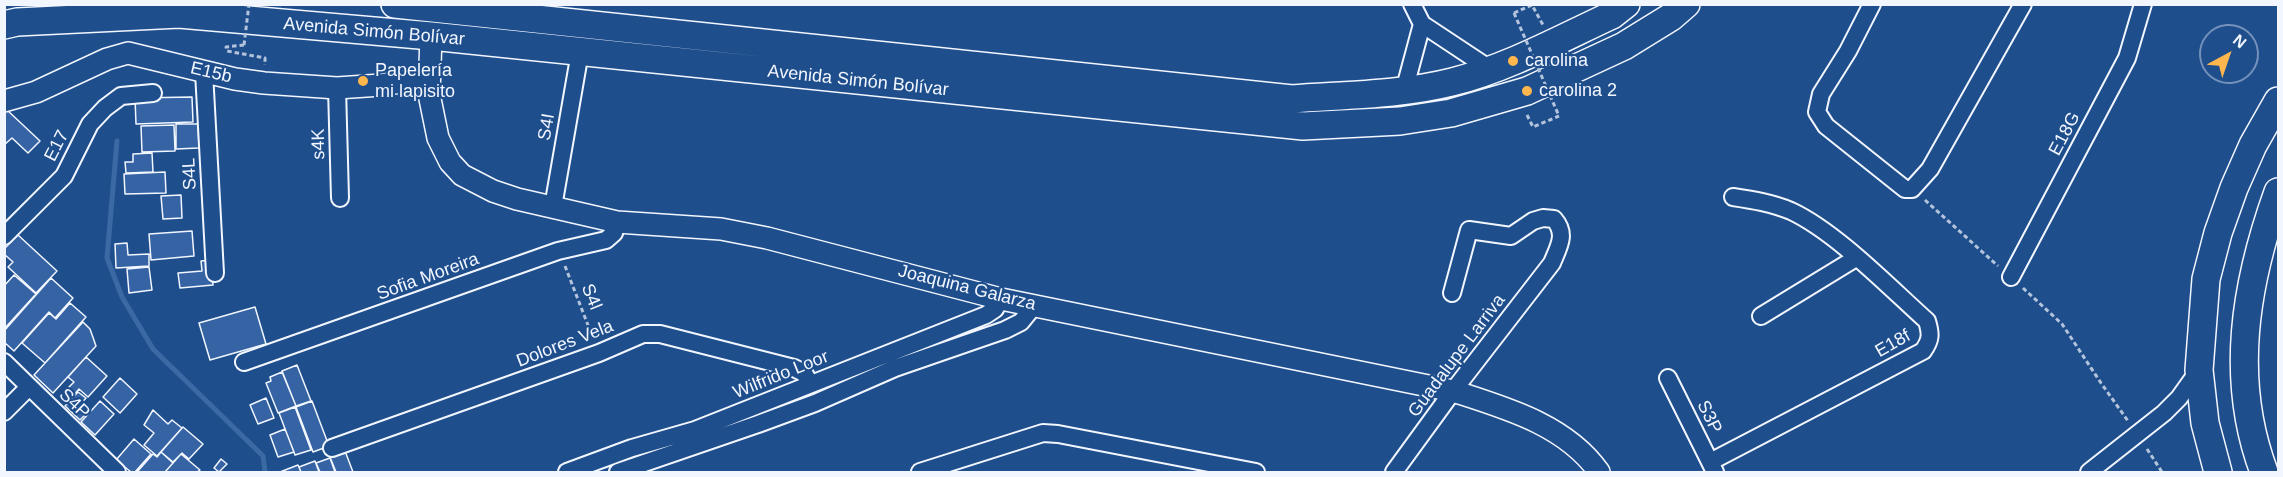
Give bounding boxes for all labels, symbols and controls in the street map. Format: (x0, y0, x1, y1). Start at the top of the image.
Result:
street label: Avenida Simón Bolívar (283, 13, 465, 51)
north arrow (2199, 24, 2259, 84)
text: N (2230, 31, 2249, 52)
place label: carolina (1525, 50, 1588, 72)
marker: carolina (1506, 54, 1520, 68)
street label: E15b (188, 58, 234, 88)
place label: Papelería mi lapisito (375, 60, 455, 103)
street label: Avenida Simón Bolívar (766, 61, 950, 101)
marker: Papelería mi lapisito (356, 74, 370, 88)
place label: carolina 2 (1539, 80, 1617, 102)
marker: carolina 2 (1520, 84, 1534, 98)
street label: E18G (2045, 109, 2085, 159)
street label: S4I (534, 112, 560, 142)
street label: E17 (40, 127, 74, 165)
street label: s4K (308, 128, 330, 160)
street label: S4L (178, 157, 202, 191)
street label: Sofia Moreira (374, 249, 482, 305)
street label: Joaquina Galarza (896, 260, 1038, 316)
street label: S4l (576, 281, 606, 313)
street label: Guadalupe Larriva (1404, 290, 1510, 422)
street label: Dolores Vela (513, 316, 617, 372)
street label: E18f (1872, 325, 1914, 363)
street label: Wilfrido Loor (730, 346, 832, 404)
street label: S4P (54, 384, 94, 424)
street label: S3P (1692, 397, 1726, 437)

